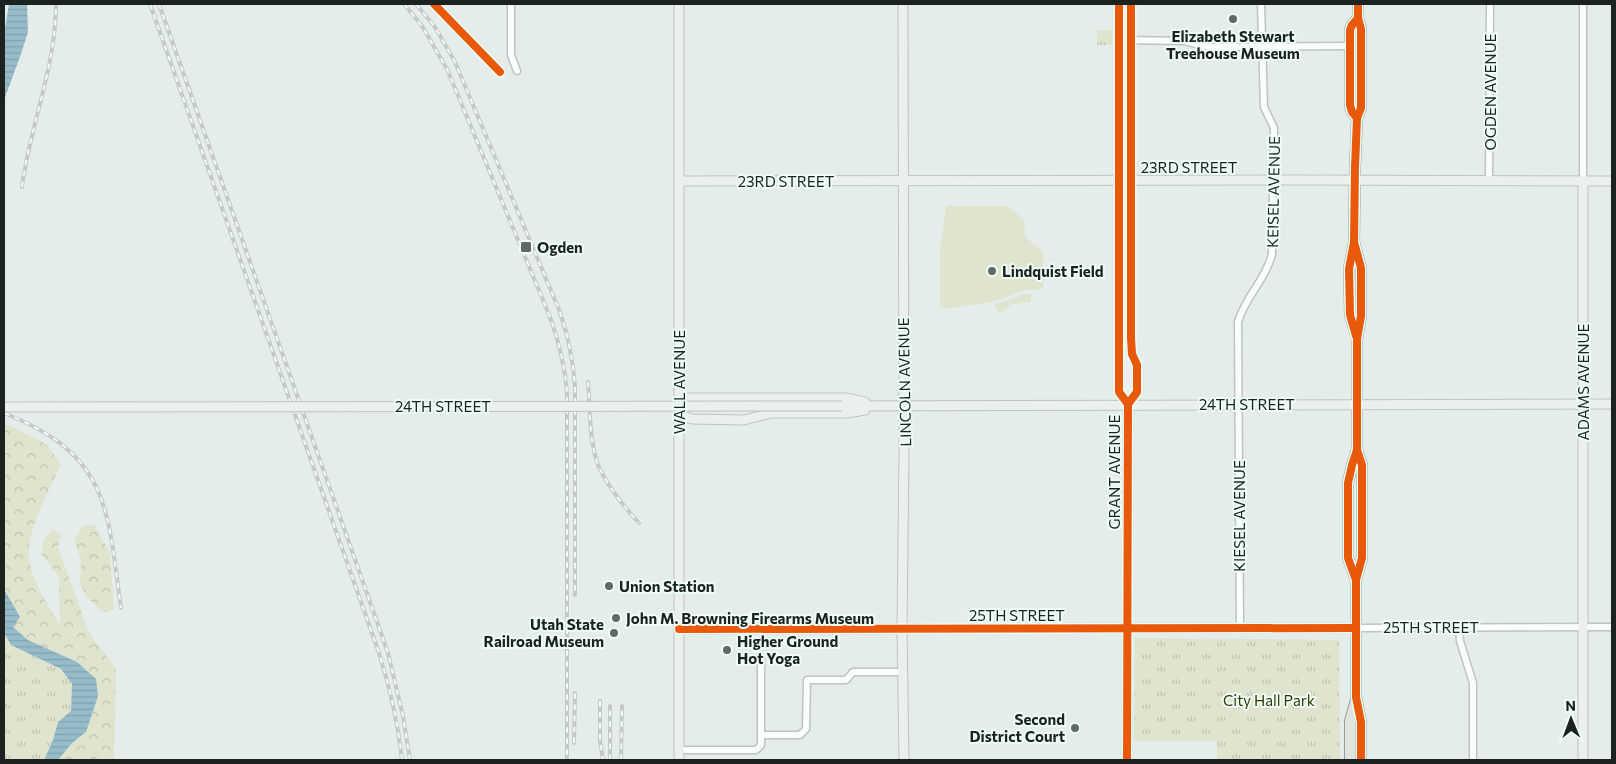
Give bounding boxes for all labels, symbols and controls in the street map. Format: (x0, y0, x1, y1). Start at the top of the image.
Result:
marker: Elizabeth Stewart Treehouse Museum (1227, 13, 1239, 25)
place label: Elizabeth Stewart Treehouse Museum (1166, 27, 1300, 62)
street label: OGDEN AVENUE (1481, 33, 1499, 151)
street label: KEISEL AVENUE (1263, 136, 1283, 248)
street label: 23RD STREET (1141, 158, 1238, 176)
street label: 23RD STREET (738, 172, 835, 190)
place label: Ogden (537, 238, 583, 256)
marker: Ogden (519, 240, 533, 254)
place label: Lindquist Field (1002, 262, 1104, 280)
marker: Lindquist Field (986, 265, 998, 277)
street label: LINCOLN AVENUE (894, 317, 914, 447)
street label: ADAMS AVENUE (1574, 323, 1592, 440)
street label: WALL AVENUE (670, 330, 688, 434)
street label: 24TH STREET (1199, 395, 1295, 413)
street label: 24TH STREET (395, 397, 491, 415)
street label: GRANT AVENUE (1105, 414, 1123, 529)
street label: KIESEL AVENUE (1230, 460, 1248, 572)
place label: Union Station (619, 577, 715, 595)
marker: Union Station (603, 580, 615, 592)
street label: 25TH STREET (969, 606, 1065, 624)
place label: John M. Browning Firearms Museum (626, 609, 874, 627)
marker: John M. Browning Firearms Museum (610, 612, 622, 624)
place label: Utah State Railroad Museum (484, 615, 604, 650)
street label: 25TH STREET (1383, 618, 1479, 636)
marker: Utah State Railroad Museum (608, 627, 620, 639)
place label: Higher Ground Hot Yoga (737, 632, 838, 667)
marker: Higher Ground Hot Yoga (721, 644, 733, 656)
park label: City Hall Park (1223, 691, 1315, 709)
north arrow (1546, 694, 1596, 744)
text: N (1565, 697, 1576, 714)
place label: Second District Court (969, 710, 1065, 745)
marker: Second District Court (1069, 722, 1081, 734)

